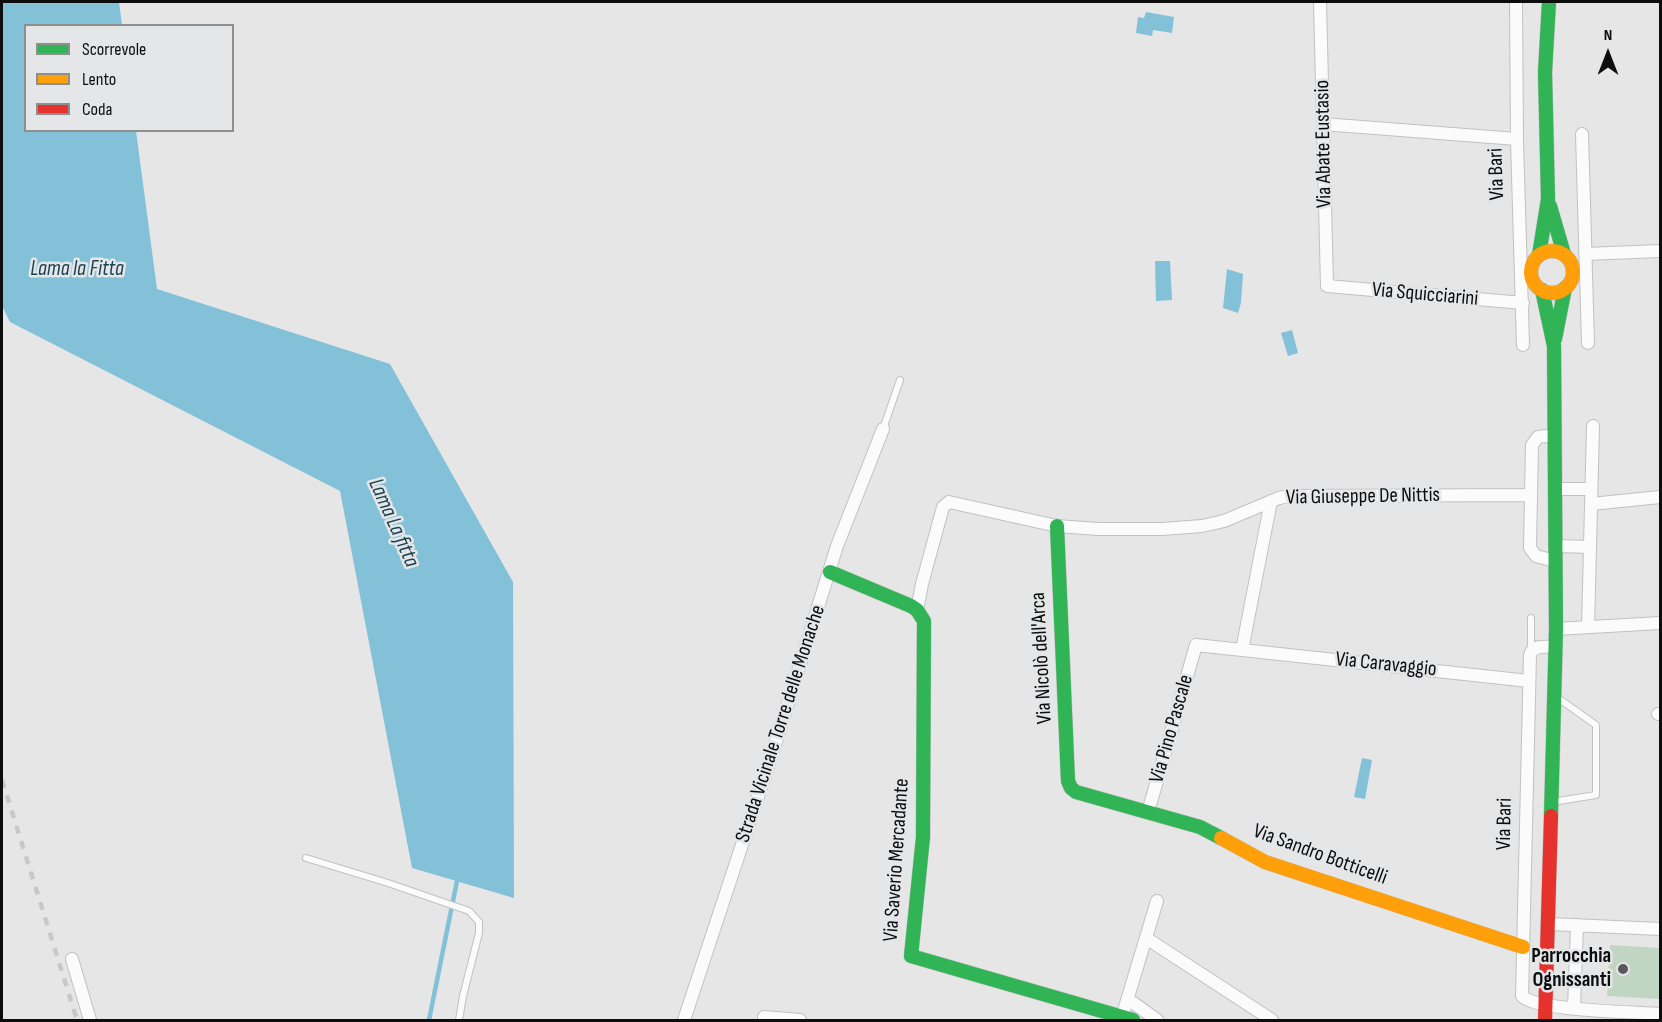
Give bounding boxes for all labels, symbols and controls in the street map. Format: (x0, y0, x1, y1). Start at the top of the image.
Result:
legend (24, 24, 234, 132)
north arrow (1578, 24, 1638, 84)
text: N (1604, 26, 1612, 45)
text: Scorrevole (82, 39, 146, 60)
text: Lento (82, 69, 116, 90)
street label: Via Abate Eustasio (1310, 80, 1338, 208)
text: Coda (82, 99, 112, 120)
street label: Via Bari (1483, 147, 1511, 201)
water label: Lama la Fitta (30, 256, 124, 282)
street label: Via Squicciarini (1371, 278, 1479, 312)
water label: Lama La fitta (362, 475, 424, 571)
street label: Via Giuseppe De Nittis (1286, 483, 1440, 511)
street label: Via Nicolò dell'Arca (1026, 591, 1058, 725)
street label: Strada Vicinale Torre delle Monache (731, 602, 831, 846)
street label: Via Caravaggio (1334, 647, 1438, 683)
street label: Via Pino Pascale (1145, 672, 1199, 786)
street label: Via Saverio Mercadante (879, 778, 915, 942)
street label: Via Bari (1492, 798, 1518, 850)
street label: Via Sandro Botticelli (1249, 819, 1391, 891)
place label: Parrocchia Ognissanti (1531, 944, 1611, 994)
marker: Parrocchia Ognissanti (1616, 962, 1630, 976)

